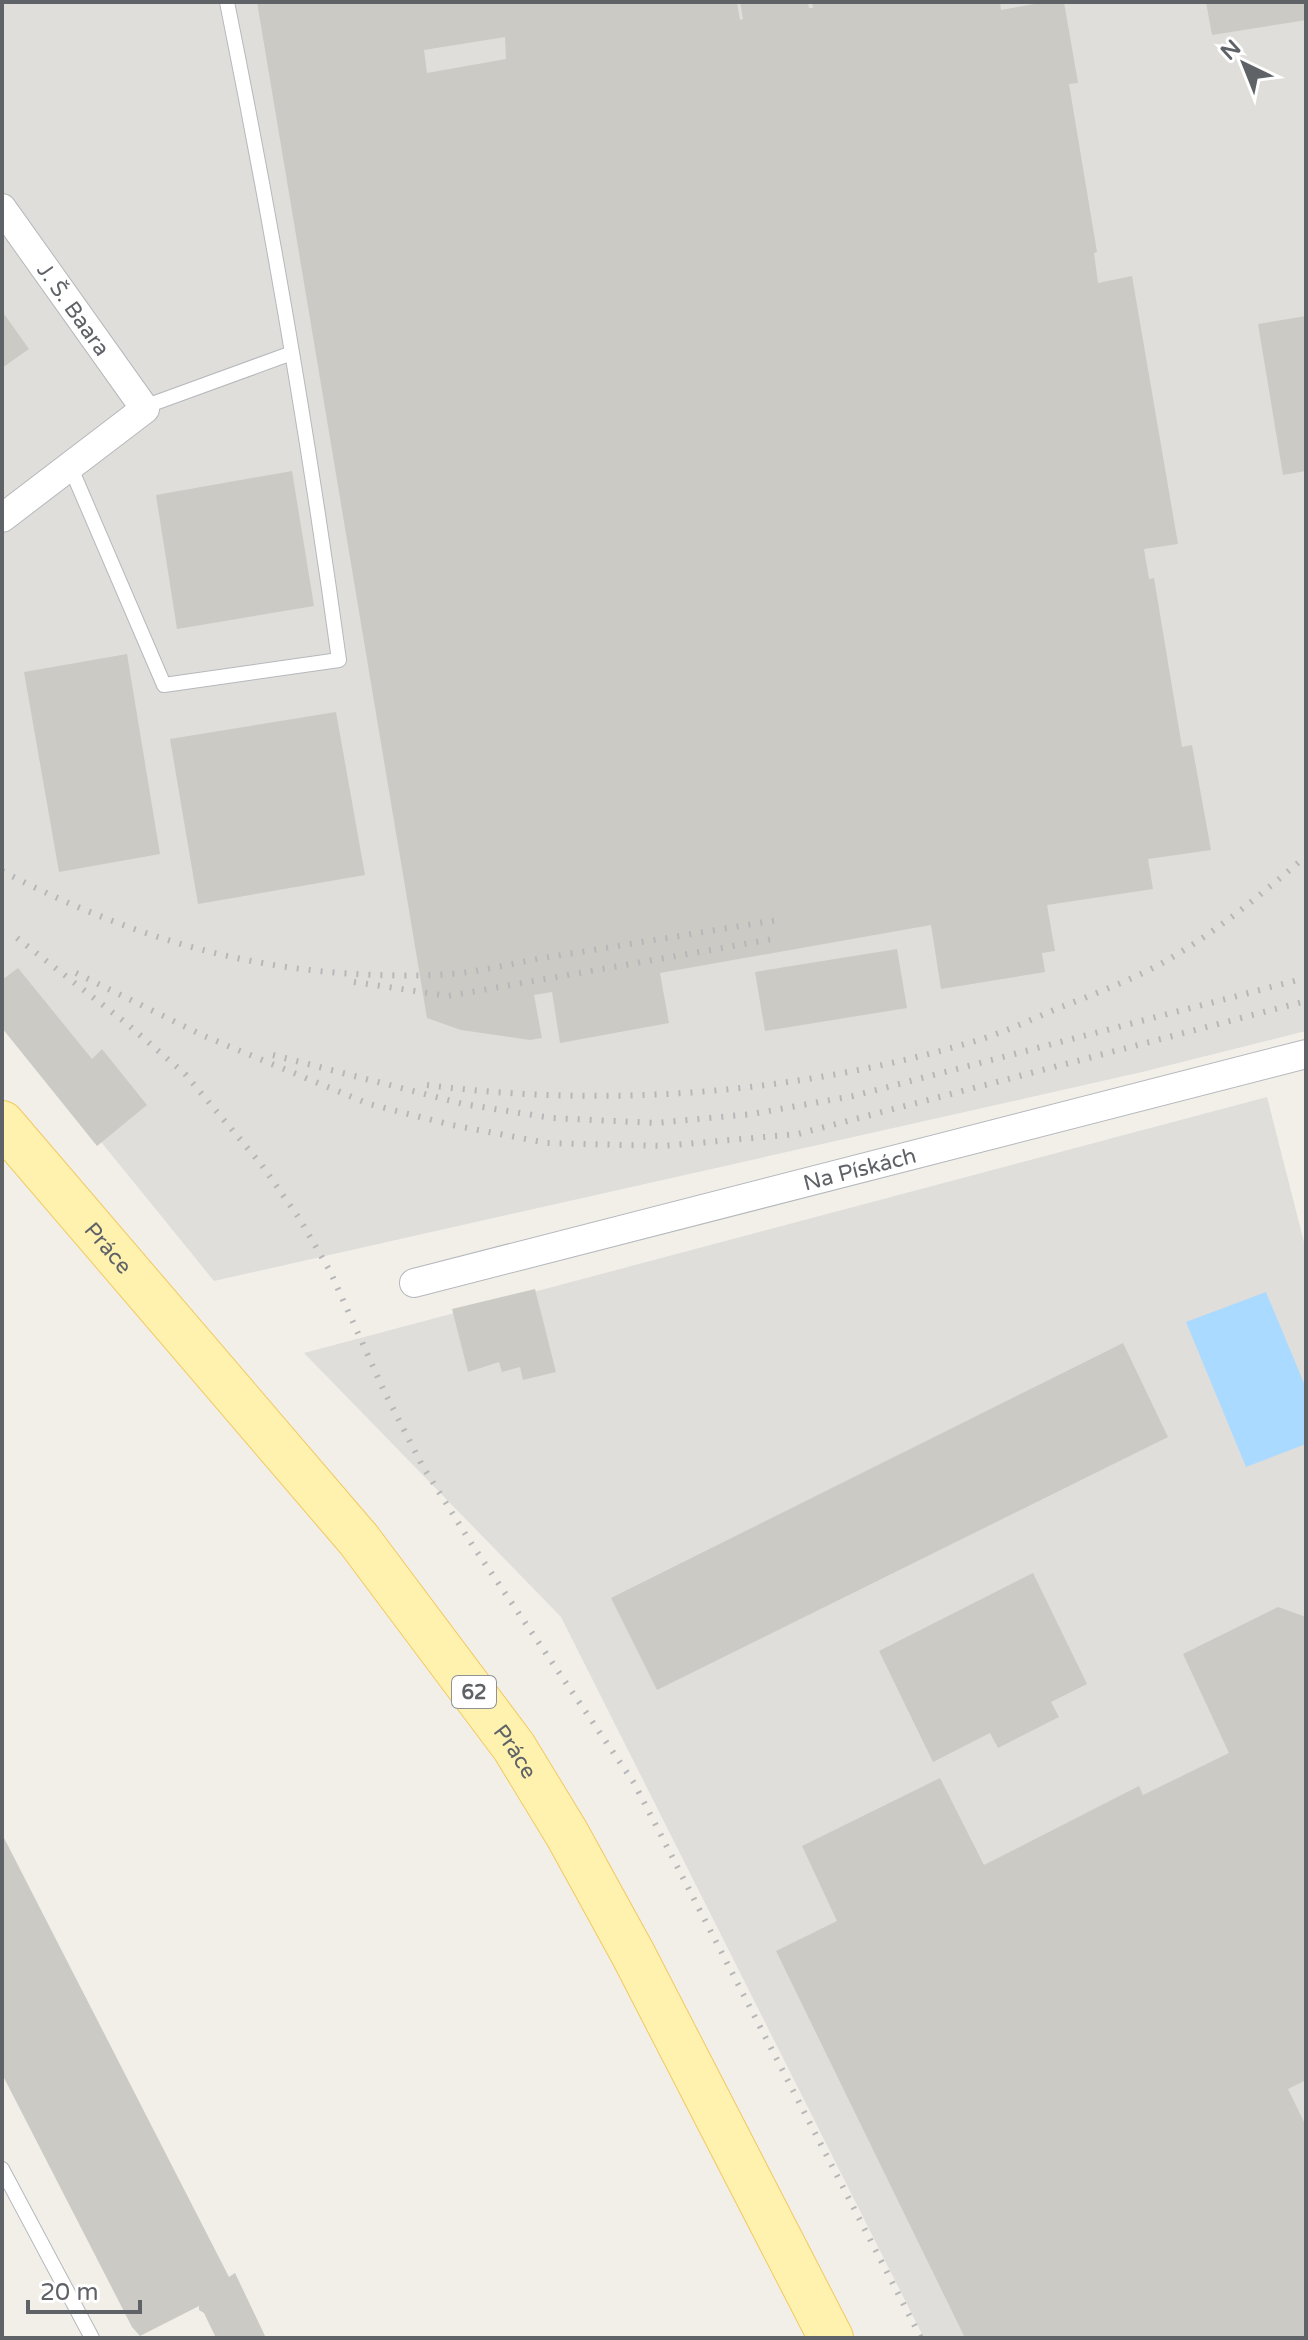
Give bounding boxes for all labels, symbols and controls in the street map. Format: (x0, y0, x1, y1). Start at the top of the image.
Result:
north arrow (1204, 24, 1284, 104)
text: N (1216, 35, 1246, 66)
street label: J. Š. Baara (31, 258, 115, 361)
street label: Na Pískách (801, 1143, 919, 1197)
street label: Práce (79, 1217, 137, 1279)
road number: 62 (452, 1676, 496, 1708)
street label: Práce (488, 1720, 542, 1784)
scale bar (28, 2264, 140, 2314)
text: 20 m (40, 2278, 98, 2307)

